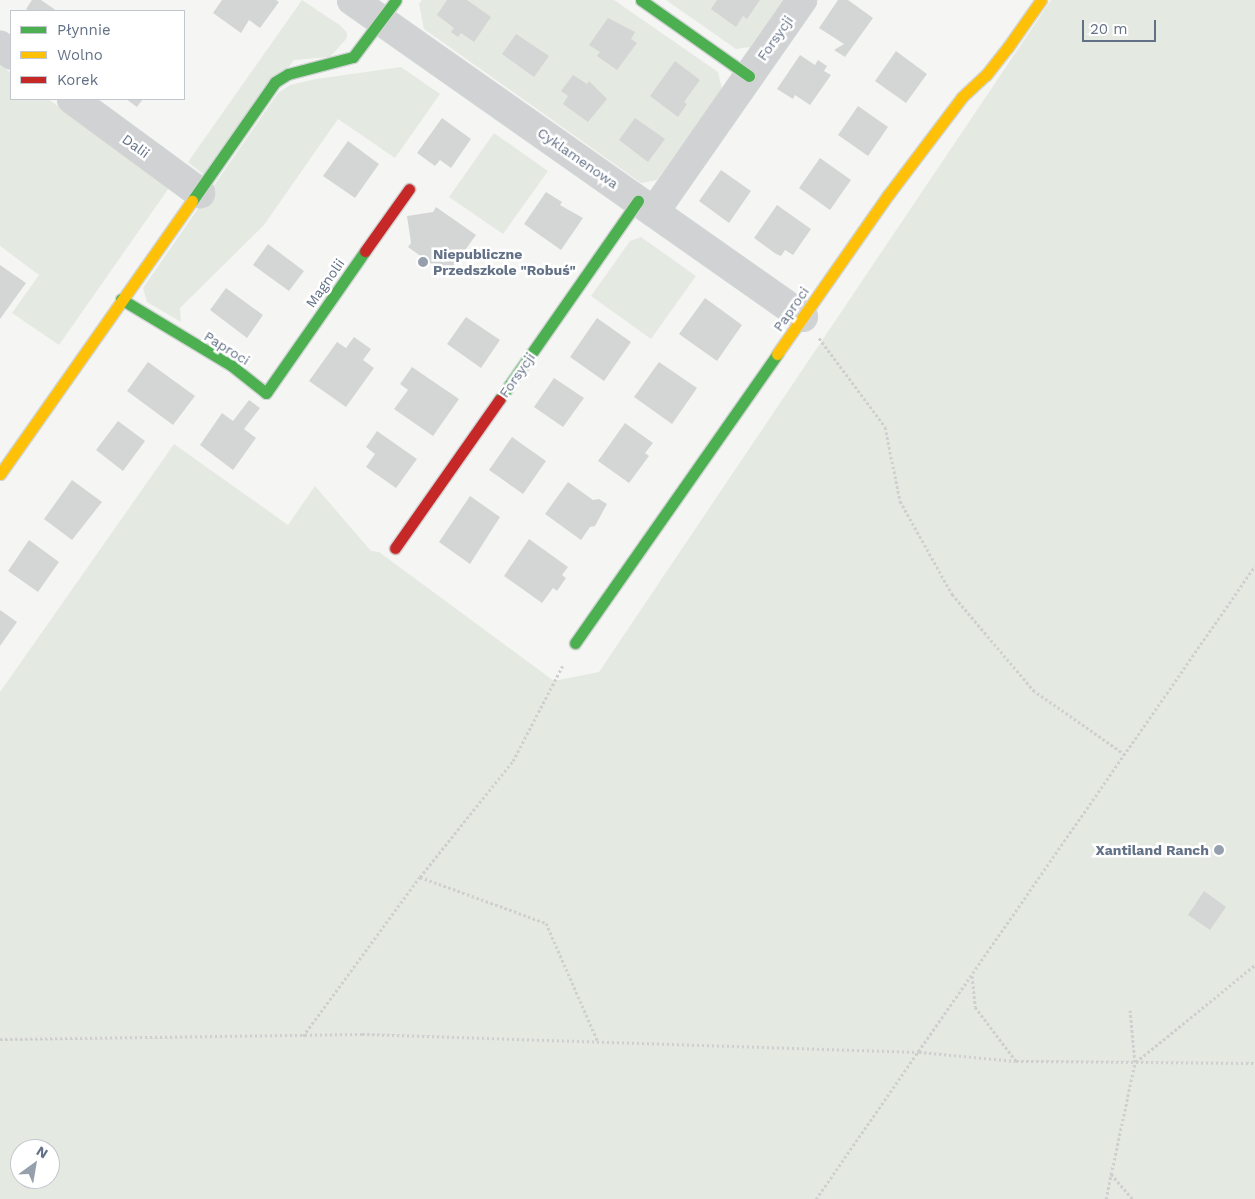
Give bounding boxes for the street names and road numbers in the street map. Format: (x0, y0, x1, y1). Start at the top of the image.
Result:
street label: Forsycji (753, 12, 797, 64)
street label: Cyklamenowa (534, 124, 622, 192)
street label: Dalii (119, 130, 153, 162)
street label: Magnolii (302, 255, 348, 311)
street label: Paproci (770, 283, 812, 335)
street label: Paproci (201, 327, 253, 369)
street label: Forsycji (495, 349, 539, 401)

